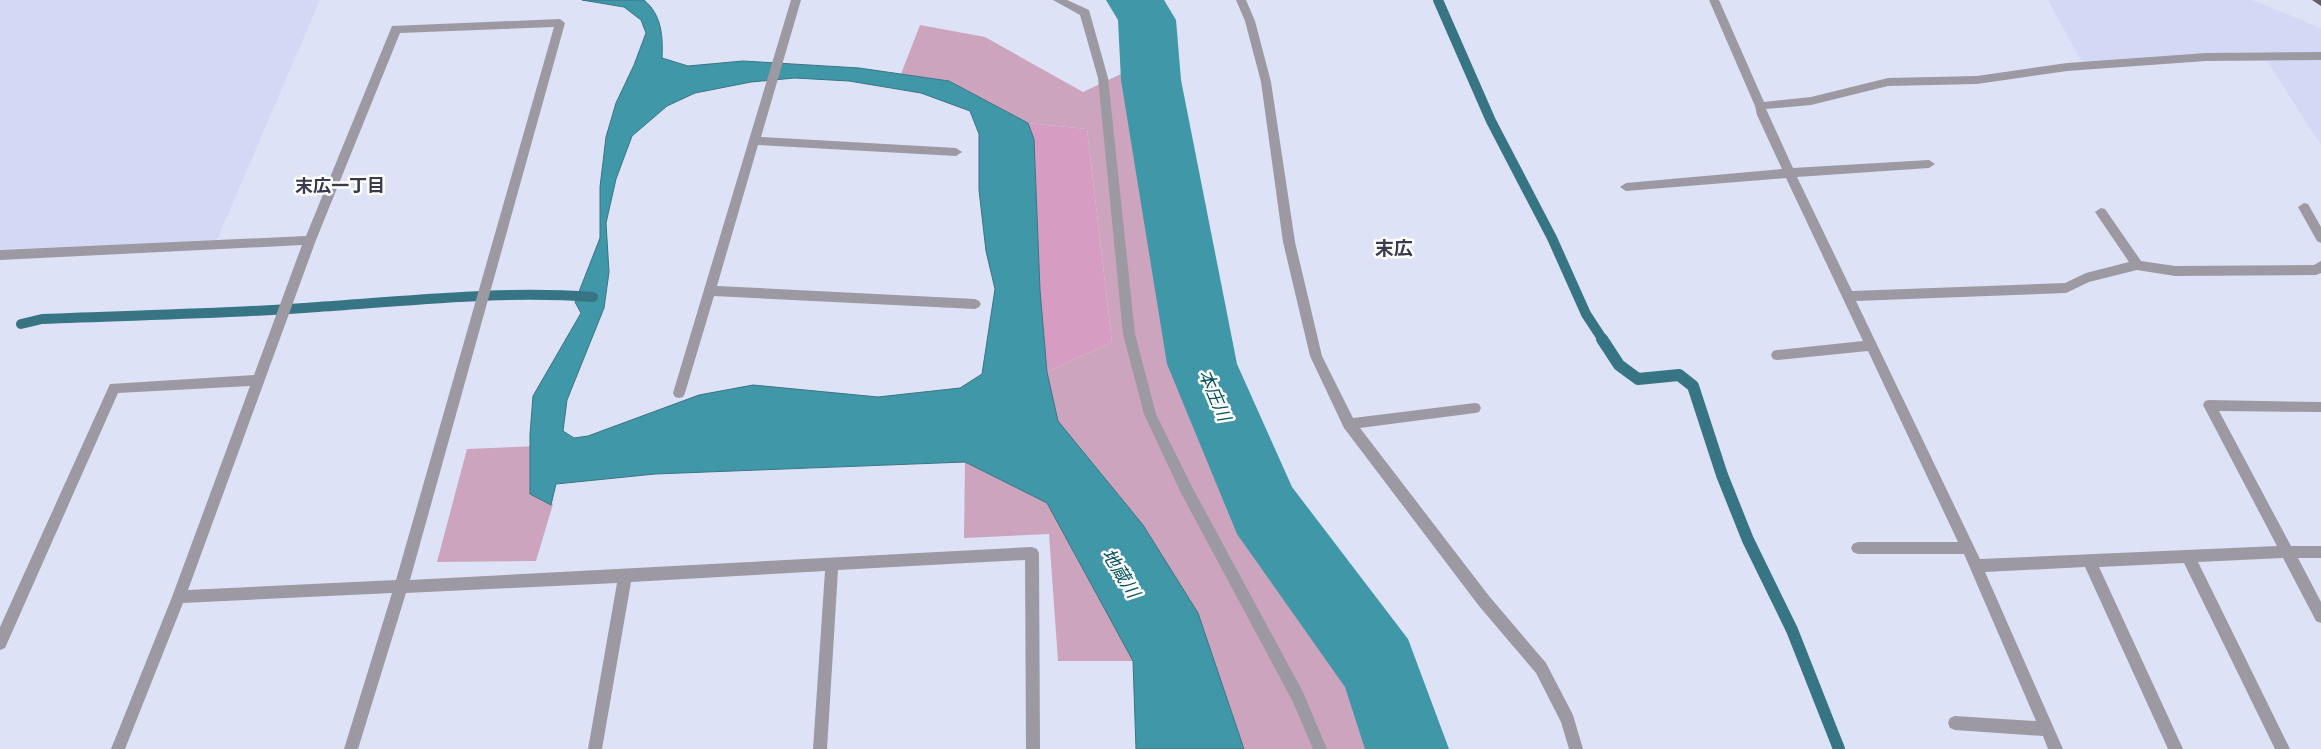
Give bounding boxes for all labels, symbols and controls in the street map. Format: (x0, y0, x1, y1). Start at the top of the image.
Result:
district label: 末広一丁目 (295, 175, 385, 196)
district label: 末広 (1375, 237, 1413, 259)
water label: 本庄川 (1195, 366, 1236, 426)
water label: 地蔵川 (1098, 545, 1145, 603)

